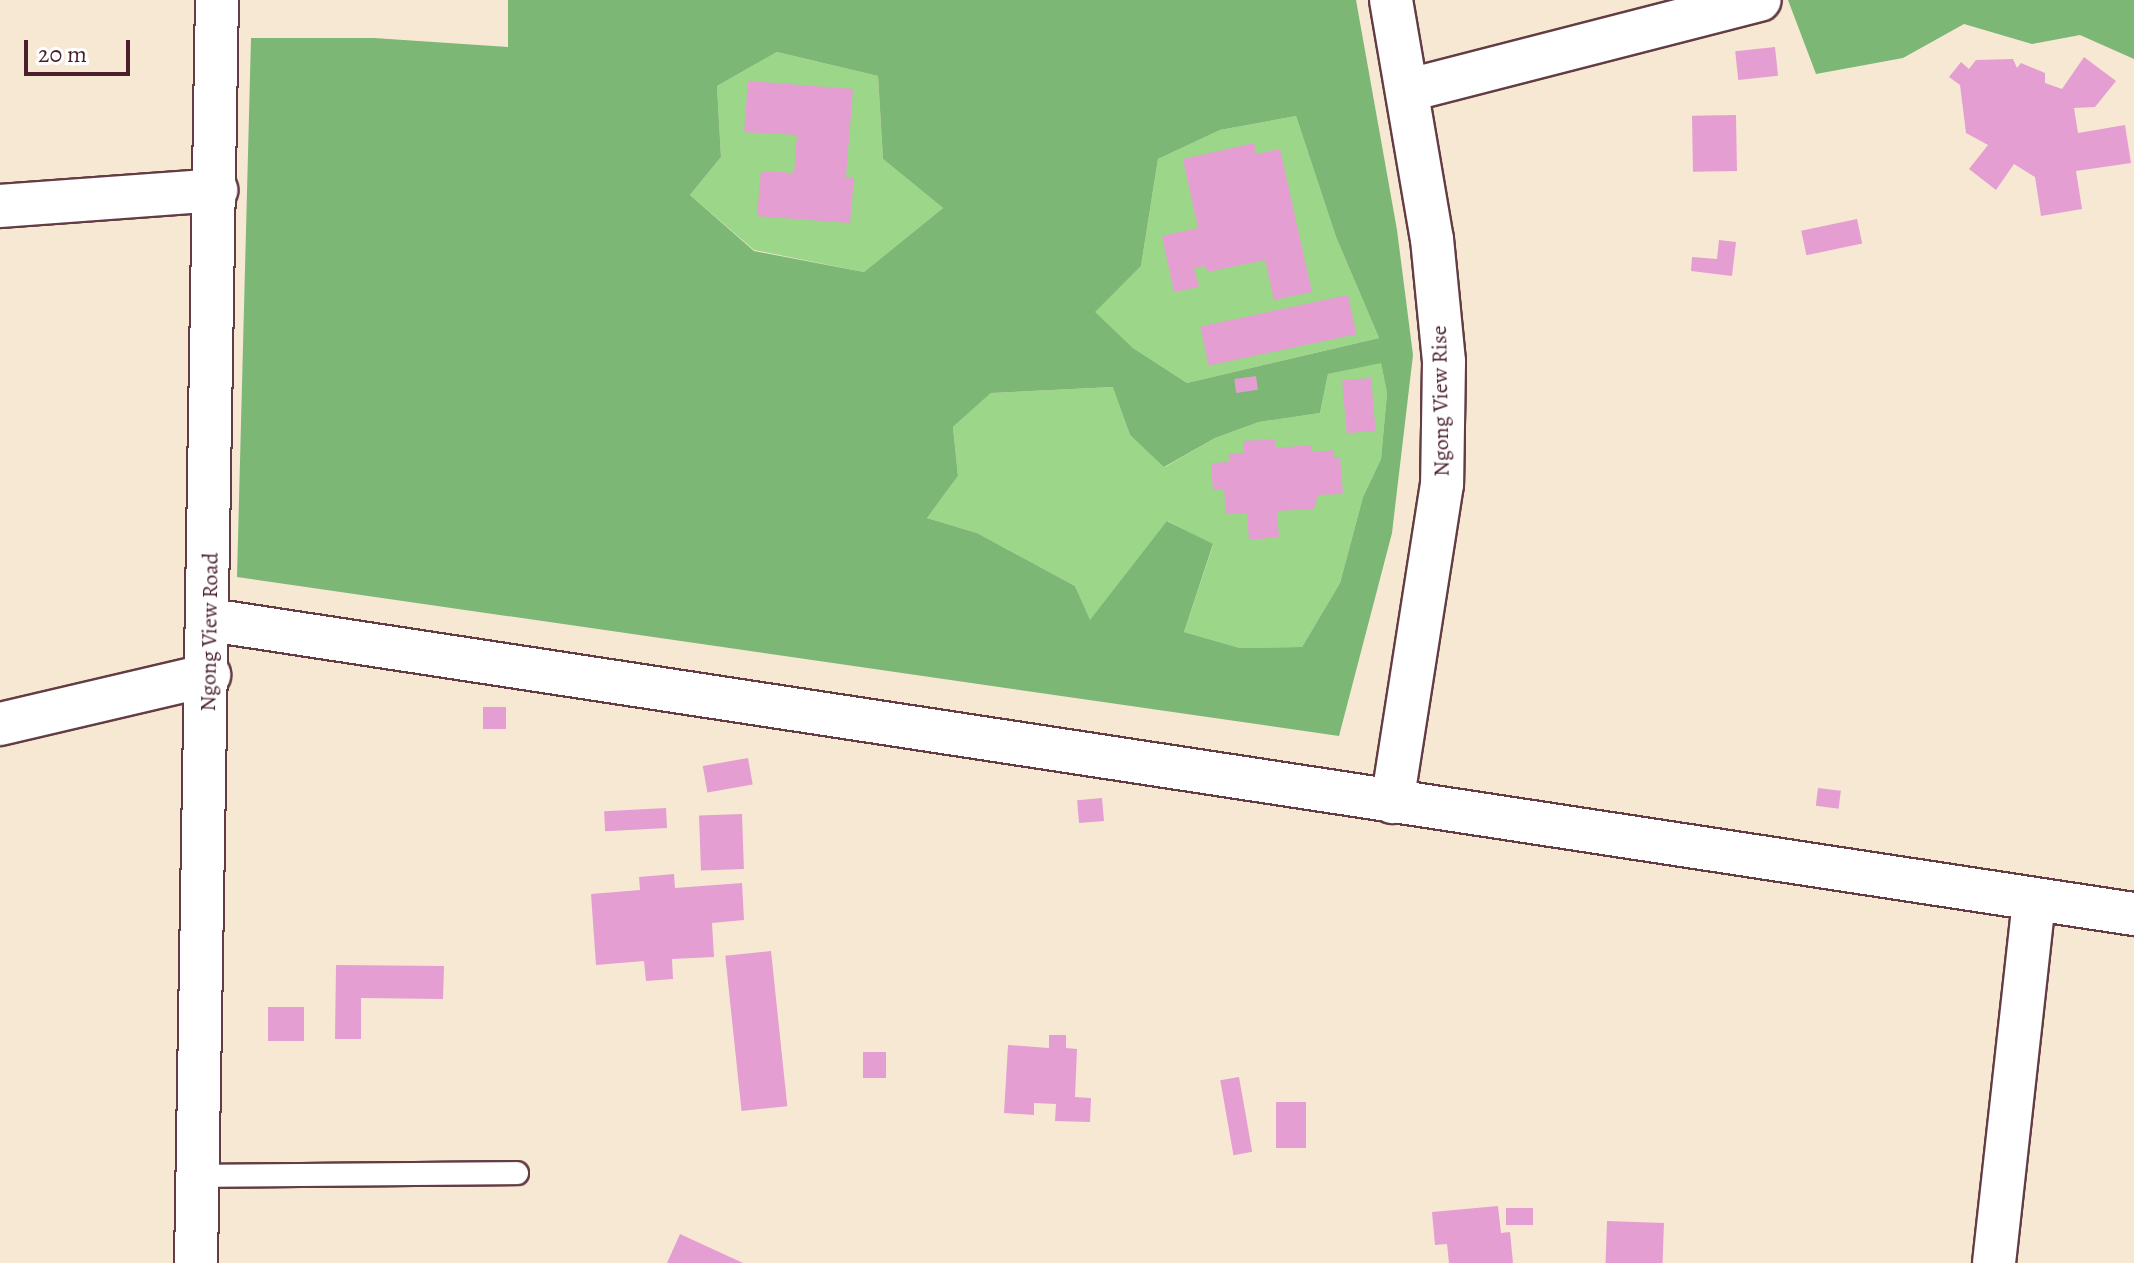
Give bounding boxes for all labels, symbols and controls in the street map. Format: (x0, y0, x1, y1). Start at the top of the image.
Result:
scale bar (28, 24, 134, 74)
text: 20 m (38, 38, 87, 70)
street label: Ngong View Rise (1426, 325, 1456, 477)
street label: Ngong View Road (195, 552, 225, 712)

